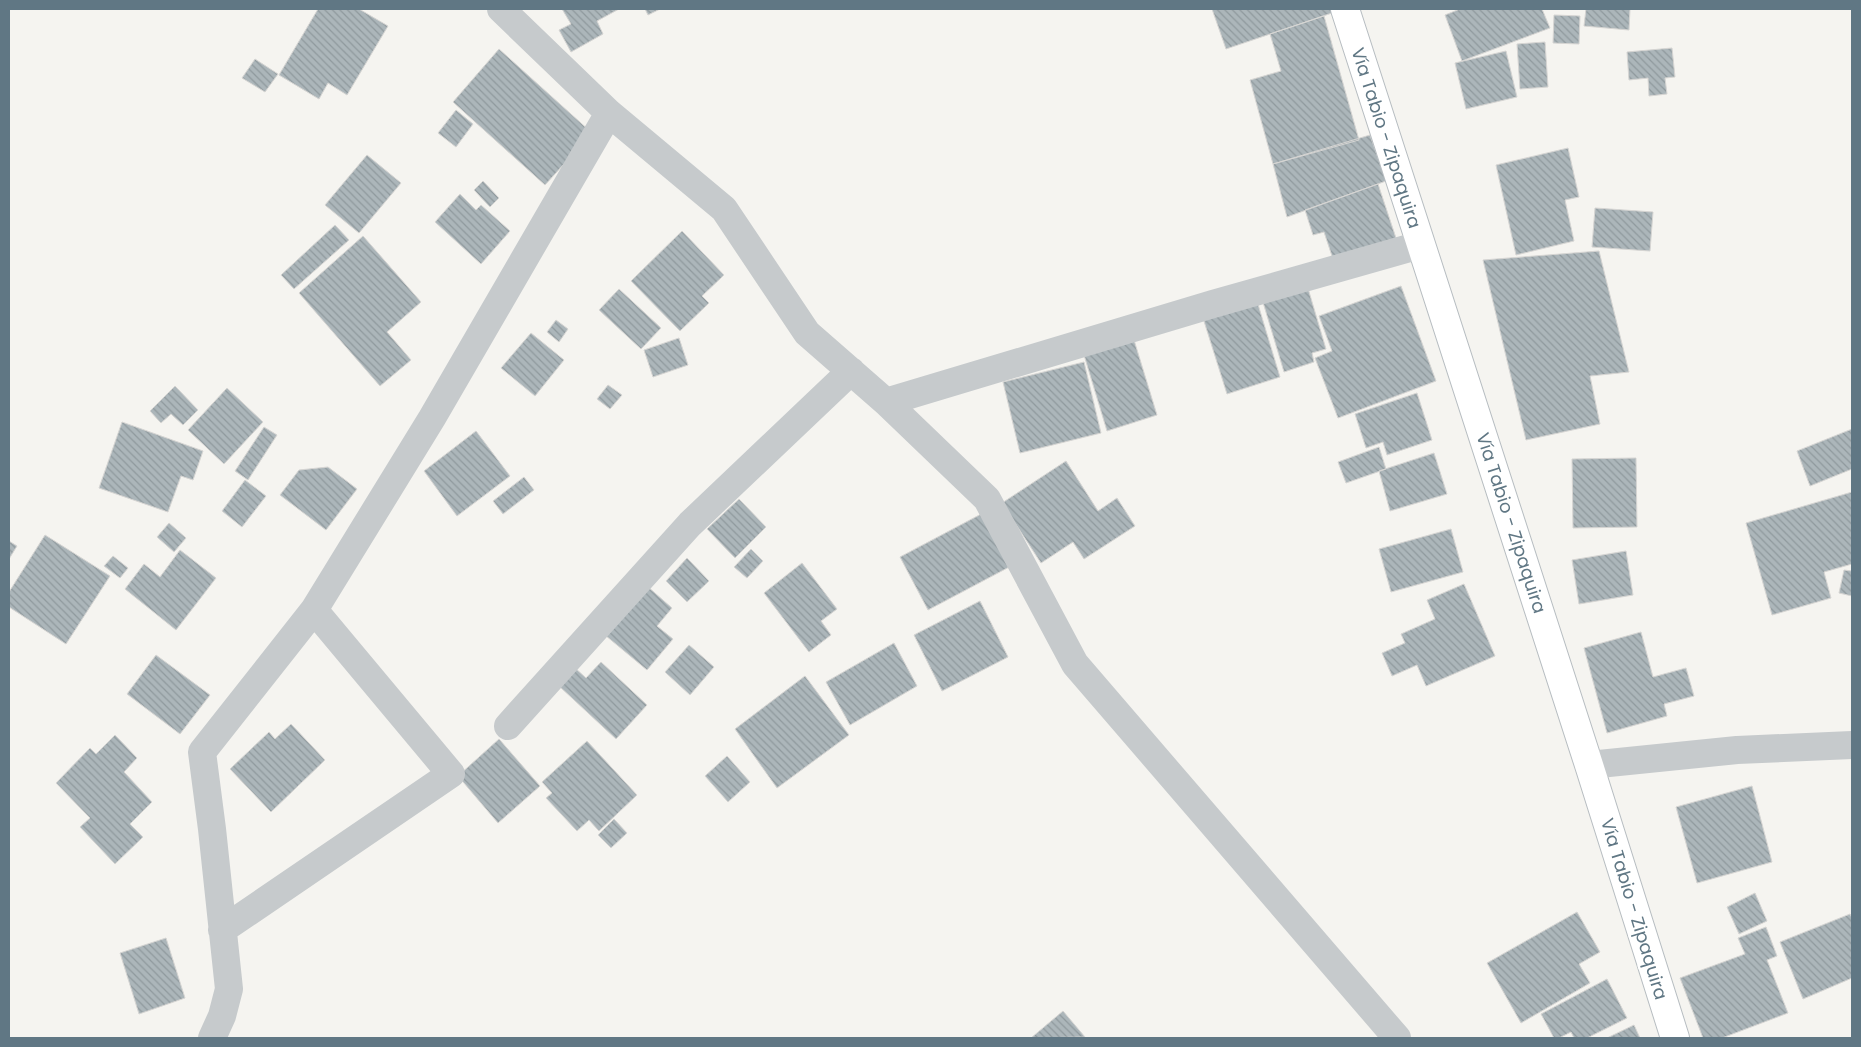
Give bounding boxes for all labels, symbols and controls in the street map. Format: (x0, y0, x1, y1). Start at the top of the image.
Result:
street label: Vía Tabio - Zipaquira (1345, 44, 1428, 231)
street label: Vía Tabio - Zipaquira (1470, 429, 1553, 616)
street label: Vía Tabio - Zipaquira (1595, 815, 1674, 1003)

